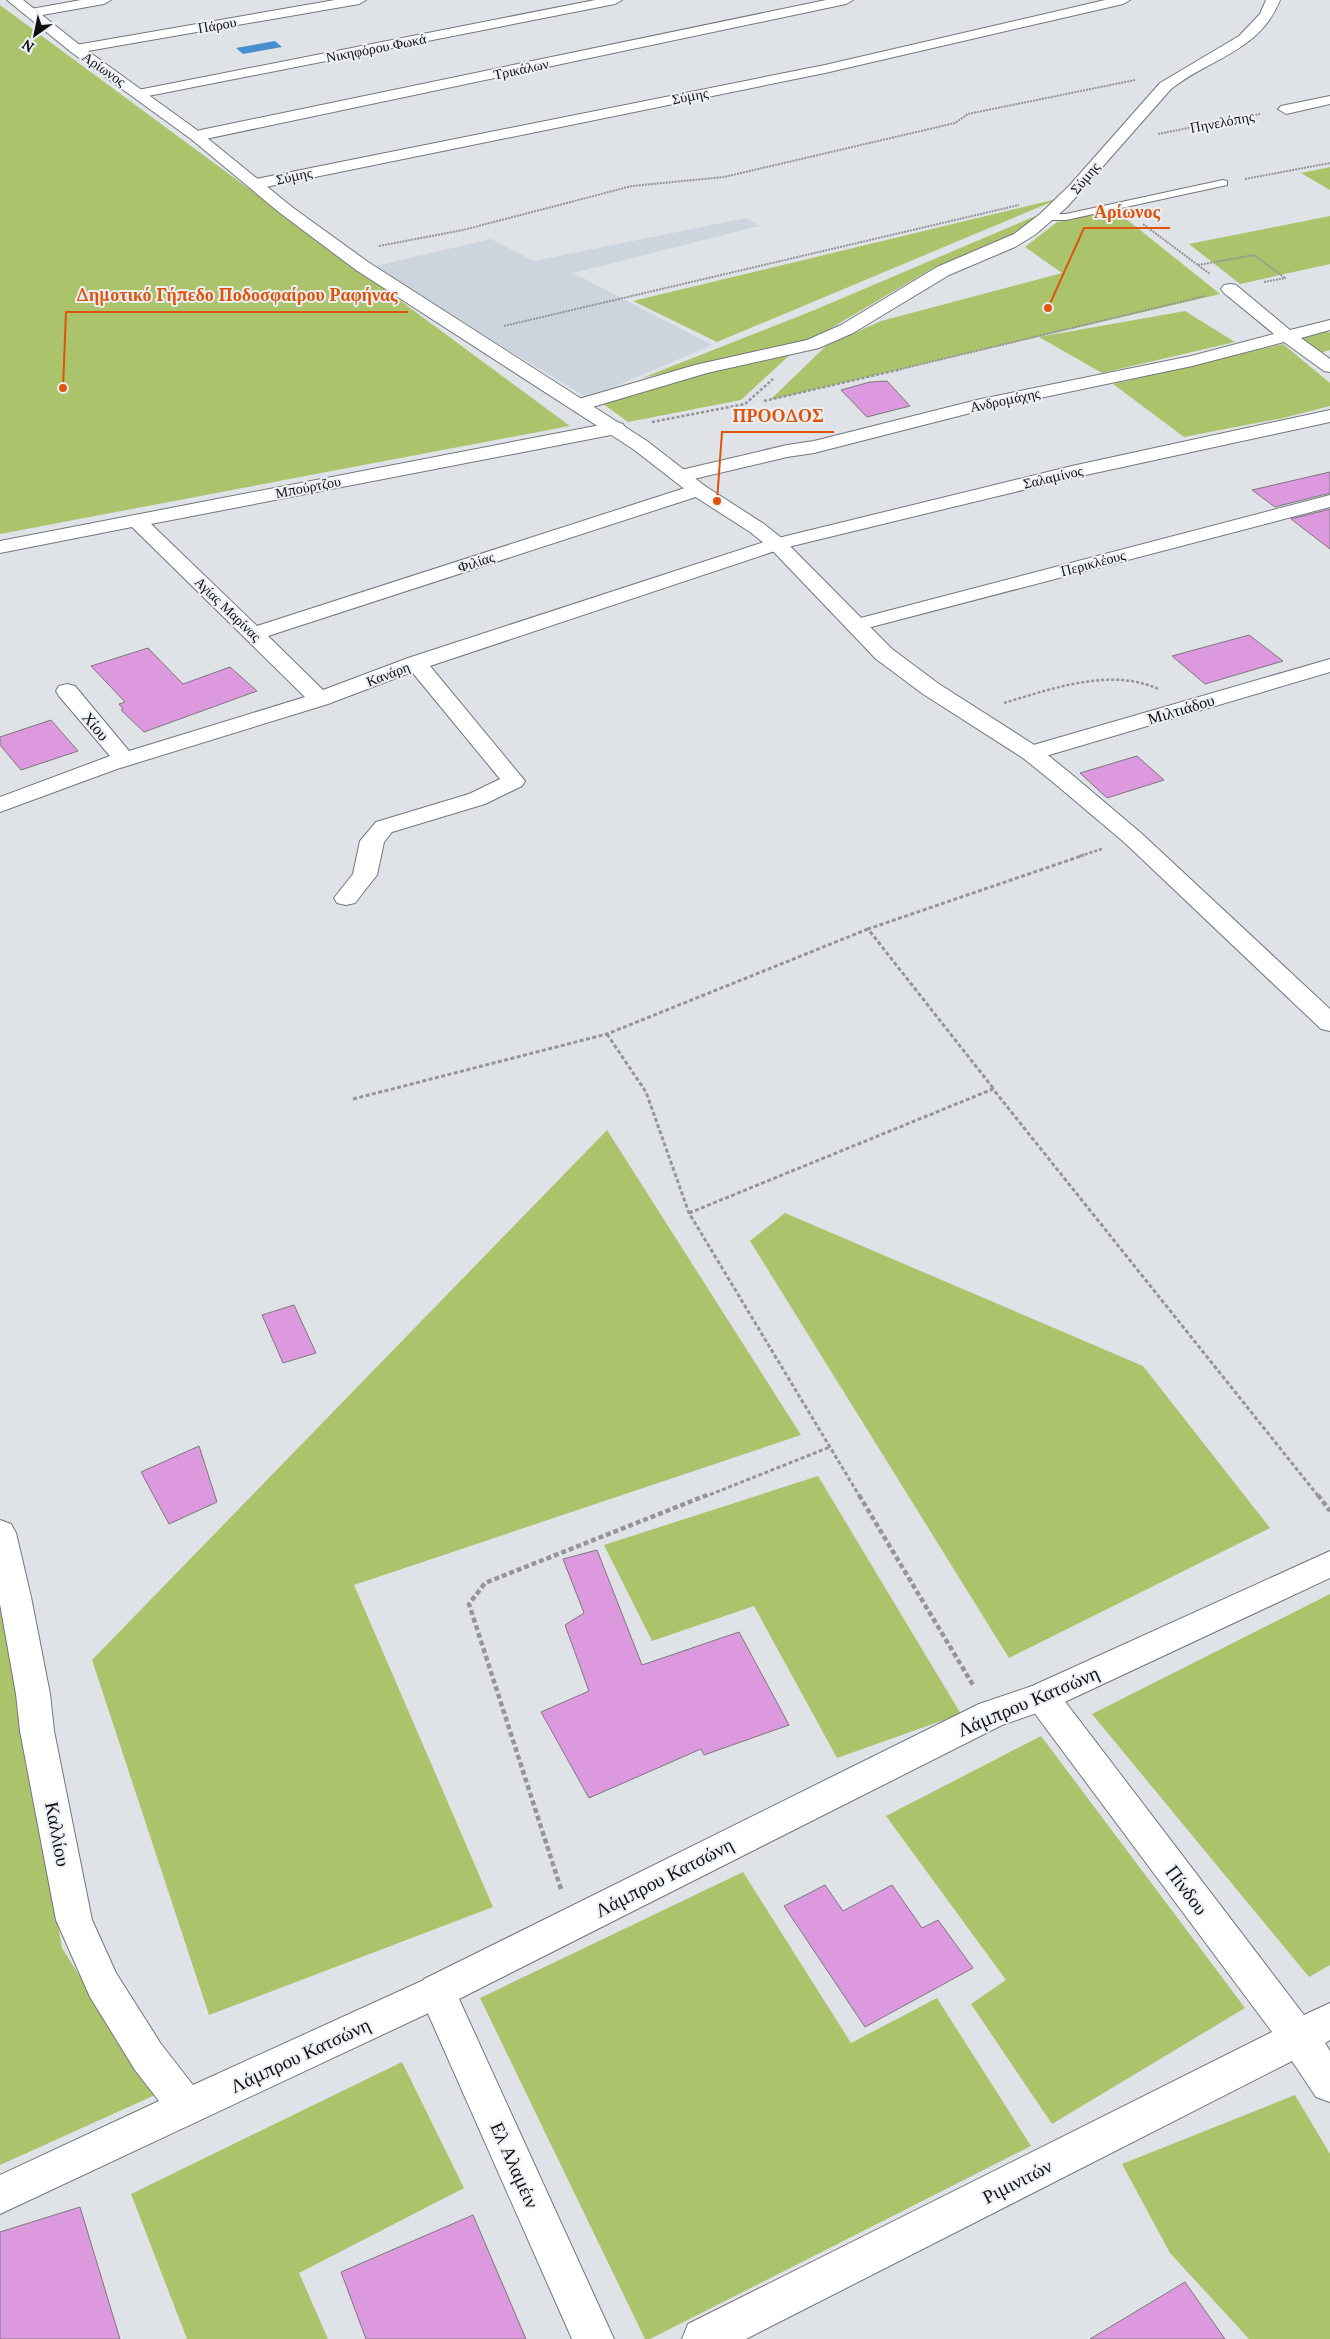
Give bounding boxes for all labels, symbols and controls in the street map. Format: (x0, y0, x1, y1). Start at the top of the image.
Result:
north arrow (10, 10, 60, 60)
street label: Πάρου (196, 13, 238, 37)
street label: Νικηφόρου Φωκά (324, 29, 428, 67)
text: N (18, 35, 37, 56)
street label: Αρίωνος (79, 48, 130, 91)
street label: Τρικάλων (492, 54, 550, 84)
street label: Σύμης (670, 84, 710, 108)
street label: Πηνελόπης (1188, 107, 1256, 137)
street label: Σύμης (1066, 158, 1104, 198)
street label: Σύμης (274, 163, 314, 189)
callout: Αρίωνος (1084, 195, 1170, 228)
text: Αρίωνος (1094, 200, 1160, 223)
callout: Δημοτικό Γήπεδο Ποδοσφαίρου Ραφήνας (66, 279, 408, 312)
text: Δημοτικό Γήπεδο Ποδοσφαίρου Ραφήνας (76, 283, 398, 306)
street label: Ανδρομάχης (968, 384, 1042, 416)
callout: ΠΡΟΟΔΟΣ (722, 399, 834, 432)
text: ΠΡΟΟΔΟΣ (732, 404, 824, 427)
street label: Σαλαμίνος (1021, 461, 1085, 493)
street label: Μπούρτζου (274, 472, 342, 502)
street label: Περικλέους (1059, 546, 1128, 580)
street label: Φιλίας (455, 548, 497, 576)
street label: Αγίας Μαρίνας (191, 573, 265, 645)
street label: Κανάρη (364, 658, 412, 690)
street label: Μιλτιάδου (1145, 689, 1217, 729)
street label: Χίου (78, 707, 114, 745)
street label: Λάμπρου Κατσώνη (954, 1660, 1102, 1742)
street label: Καλλίου (40, 1800, 76, 1868)
street label: Λάμπρου Κατσώνη (591, 1832, 737, 1922)
street label: Πίνδου (1161, 1860, 1213, 1920)
street label: Λάμπρου Κατσώνη (226, 2012, 374, 2098)
street label: Ελ Αλαμέιν (485, 2118, 545, 2212)
street label: Ριμινιτών (978, 2153, 1056, 2209)

